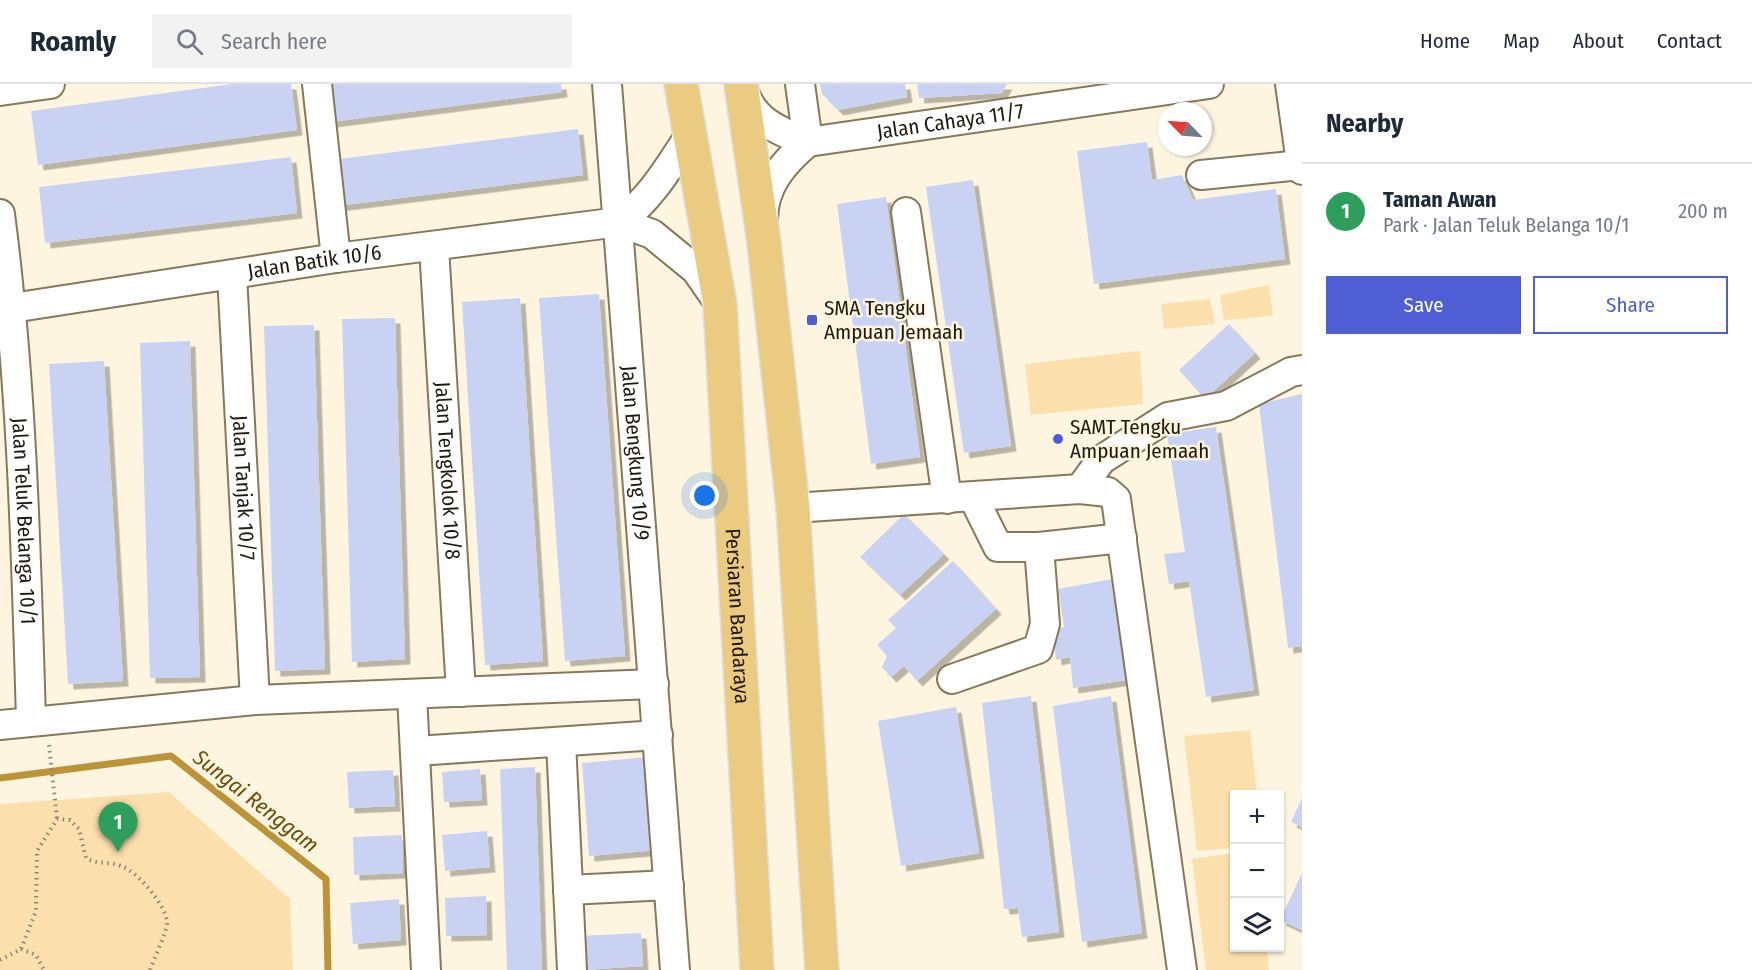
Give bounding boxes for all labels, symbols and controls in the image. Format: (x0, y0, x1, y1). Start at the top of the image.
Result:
search box (152, 14, 572, 68)
text: Roamly (30, 25, 116, 58)
icon: search (173, 25, 206, 58)
text: Search here (221, 28, 327, 55)
text: Home (1420, 28, 1470, 54)
text: Map (1503, 28, 1540, 54)
text: About (1573, 28, 1624, 54)
text: Contact (1657, 28, 1722, 54)
street label: Jalan Cahaya 11/7 (875, 98, 1025, 145)
north arrow (1158, 102, 1212, 156)
text: Nearby (1326, 108, 1403, 139)
text: Taman Awan (1383, 186, 1497, 213)
text: 1 (1341, 199, 1350, 223)
text: 200 m (1678, 199, 1728, 223)
text: Park · Jalan Teluk Belanga 10/1 (1383, 213, 1629, 237)
street label: Jalan Batik 10/6 (246, 239, 383, 284)
button: Save (1326, 276, 1521, 334)
button: Share (1533, 276, 1728, 334)
place label: SMA Tengku Ampuan Jemaah (824, 295, 963, 345)
marker: SMA Tengku Ampuan Jemaah (805, 313, 819, 327)
street label: Jalan Bengkung 10/9 (616, 365, 655, 541)
street label: Jalan Tengkolok 10/8 (429, 381, 466, 560)
street label: Jalan Tanjak 10/7 (227, 414, 260, 561)
place label: SAMT Tengku Ampuan Jemaah (1070, 414, 1209, 464)
street label: Jalan Teluk Belanga 10/1 (6, 417, 41, 625)
marker: SAMT Tengku Ampuan Jemaah (1051, 432, 1065, 446)
your location (690, 481, 719, 510)
street label: Persiaran Bandaraya (719, 528, 755, 705)
water label: Sungai Renggam (187, 743, 324, 858)
map controls (1230, 790, 1284, 952)
button: + (1230, 790, 1284, 844)
pin: 1 (98, 802, 138, 852)
button: − (1230, 844, 1284, 898)
button: layers (1230, 898, 1284, 952)

